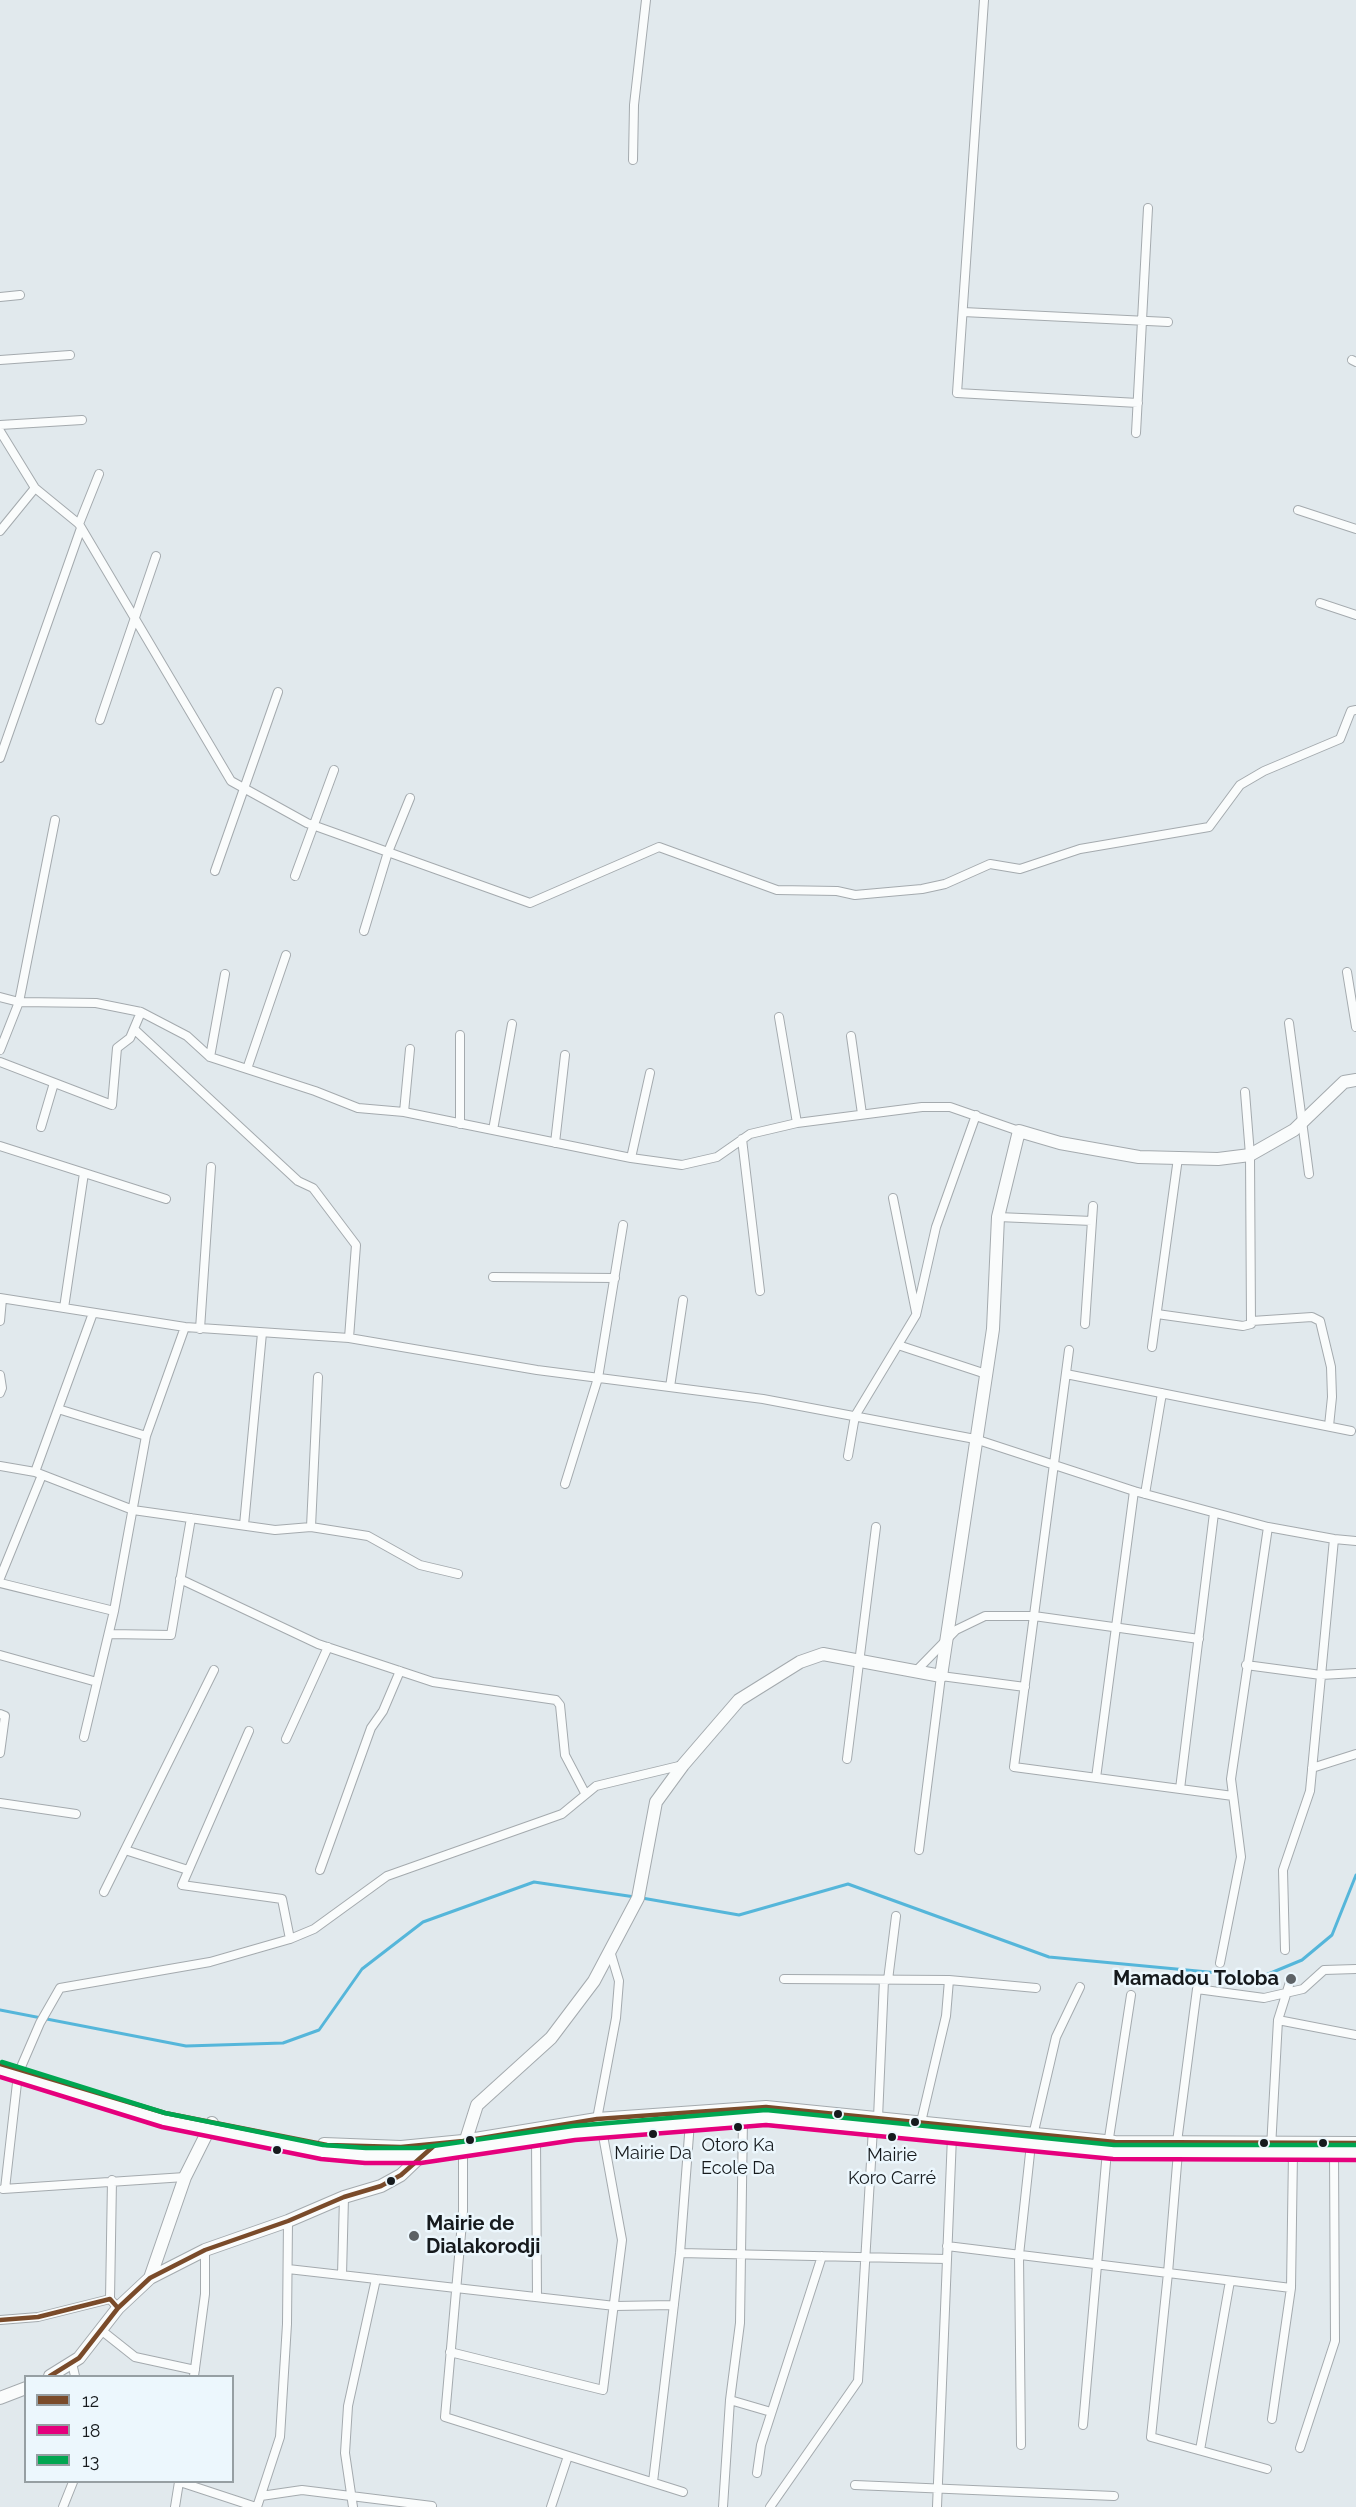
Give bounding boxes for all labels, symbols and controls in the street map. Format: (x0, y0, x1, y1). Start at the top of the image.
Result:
place label: Mamadou Toloba (1113, 1967, 1279, 1991)
marker: Mamadou Toloba (1284, 1972, 1298, 1986)
unlabelled marker (832, 2108, 844, 2120)
unlabelled marker (909, 2116, 921, 2128)
marker: Otoro Ka Ecole Da (732, 2121, 744, 2133)
marker: Mairie Da (647, 2128, 659, 2140)
marker: Mairie Koro Carré (886, 2131, 898, 2143)
unlabelled marker (464, 2134, 476, 2146)
place label: Otoro Ka Ecole Da (701, 2135, 775, 2178)
unlabelled marker (1258, 2137, 1270, 2149)
unlabelled marker (1317, 2137, 1329, 2149)
place label: Mairie Da (614, 2143, 692, 2165)
unlabelled marker (271, 2144, 283, 2156)
place label: Mairie Koro Carré (848, 2145, 936, 2188)
unlabelled marker (385, 2175, 397, 2187)
place label: Mairie de Dialakorodji (426, 2212, 540, 2259)
marker: Mairie de Dialakorodji (407, 2229, 421, 2243)
legend (24, 2375, 234, 2483)
text: 12 (82, 2390, 99, 2411)
text: 18 (82, 2420, 100, 2441)
text: 13 (82, 2450, 99, 2471)

